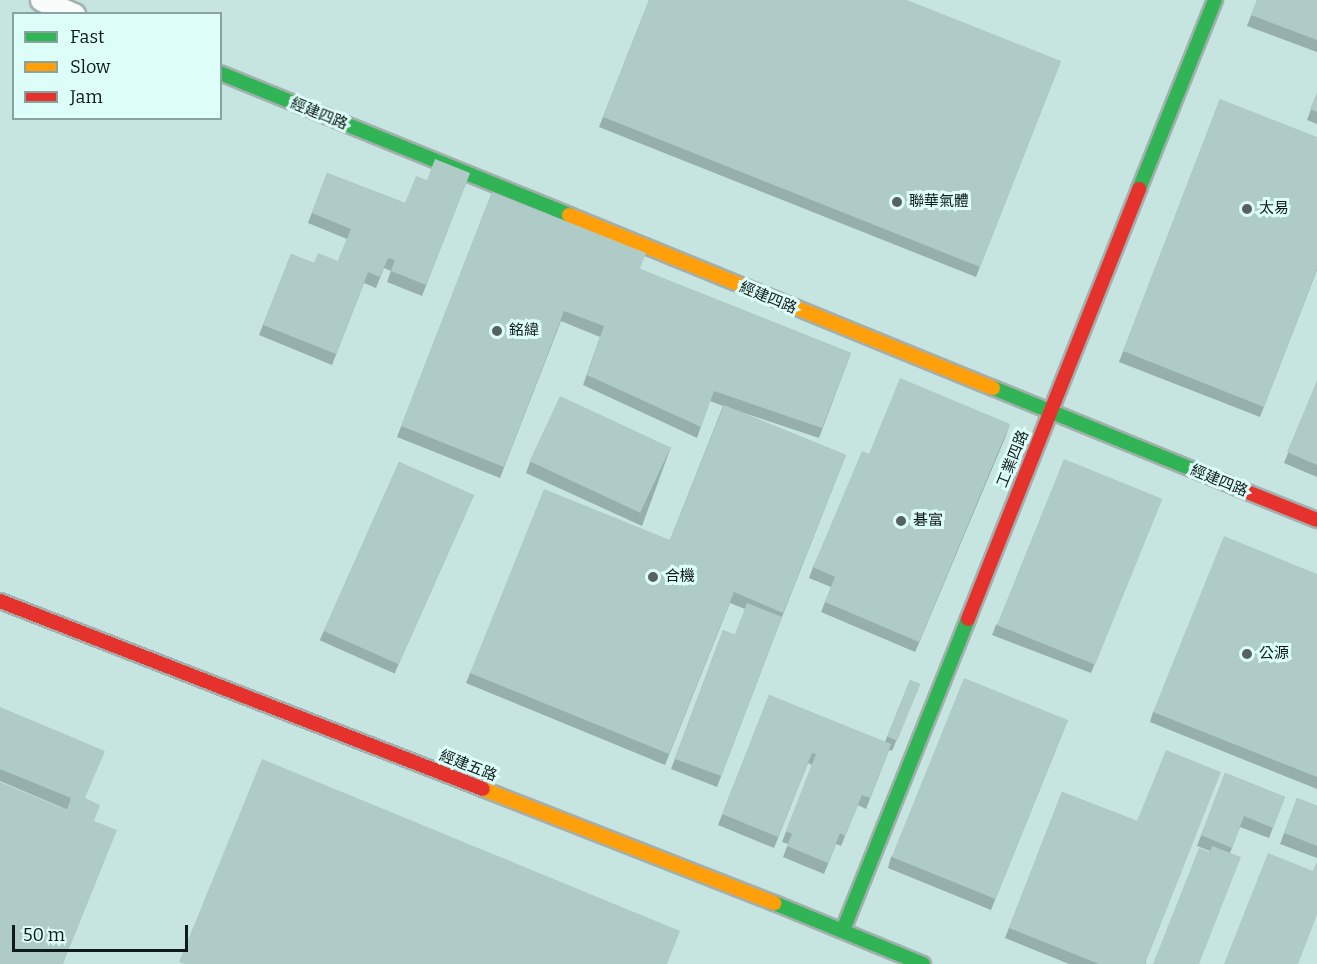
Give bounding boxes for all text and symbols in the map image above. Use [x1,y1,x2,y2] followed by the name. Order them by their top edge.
[12,12,222,120] legend
[70,26,105,48] text: Fast
[70,56,110,78] text: Slow
[70,86,103,108] text: Jam
[288,94,350,134] street label: 經建四路
[909,193,969,211] place label: 聯華氣體
[890,195,904,209] marker: 聯華氣體
[1259,200,1289,218] place label: 太易
[1240,202,1254,216] marker: 太易
[737,278,799,318] street label: 經建四路
[509,322,539,340] place label: 銘緯
[490,324,504,338] marker: 銘緯
[993,428,1033,490] street label: 工業四路
[1188,461,1250,501] street label: 經建四路
[913,512,943,530] place label: 碁富
[894,514,908,528] marker: 碁富
[665,568,695,586] place label: 合機
[646,570,660,584] marker: 合機
[1259,645,1289,663] place label: 公源
[1240,647,1254,661] marker: 公源
[437,747,499,785] street label: 經建五路
[15,913,190,951] scale bar
[23,924,65,946] text: 50 m

